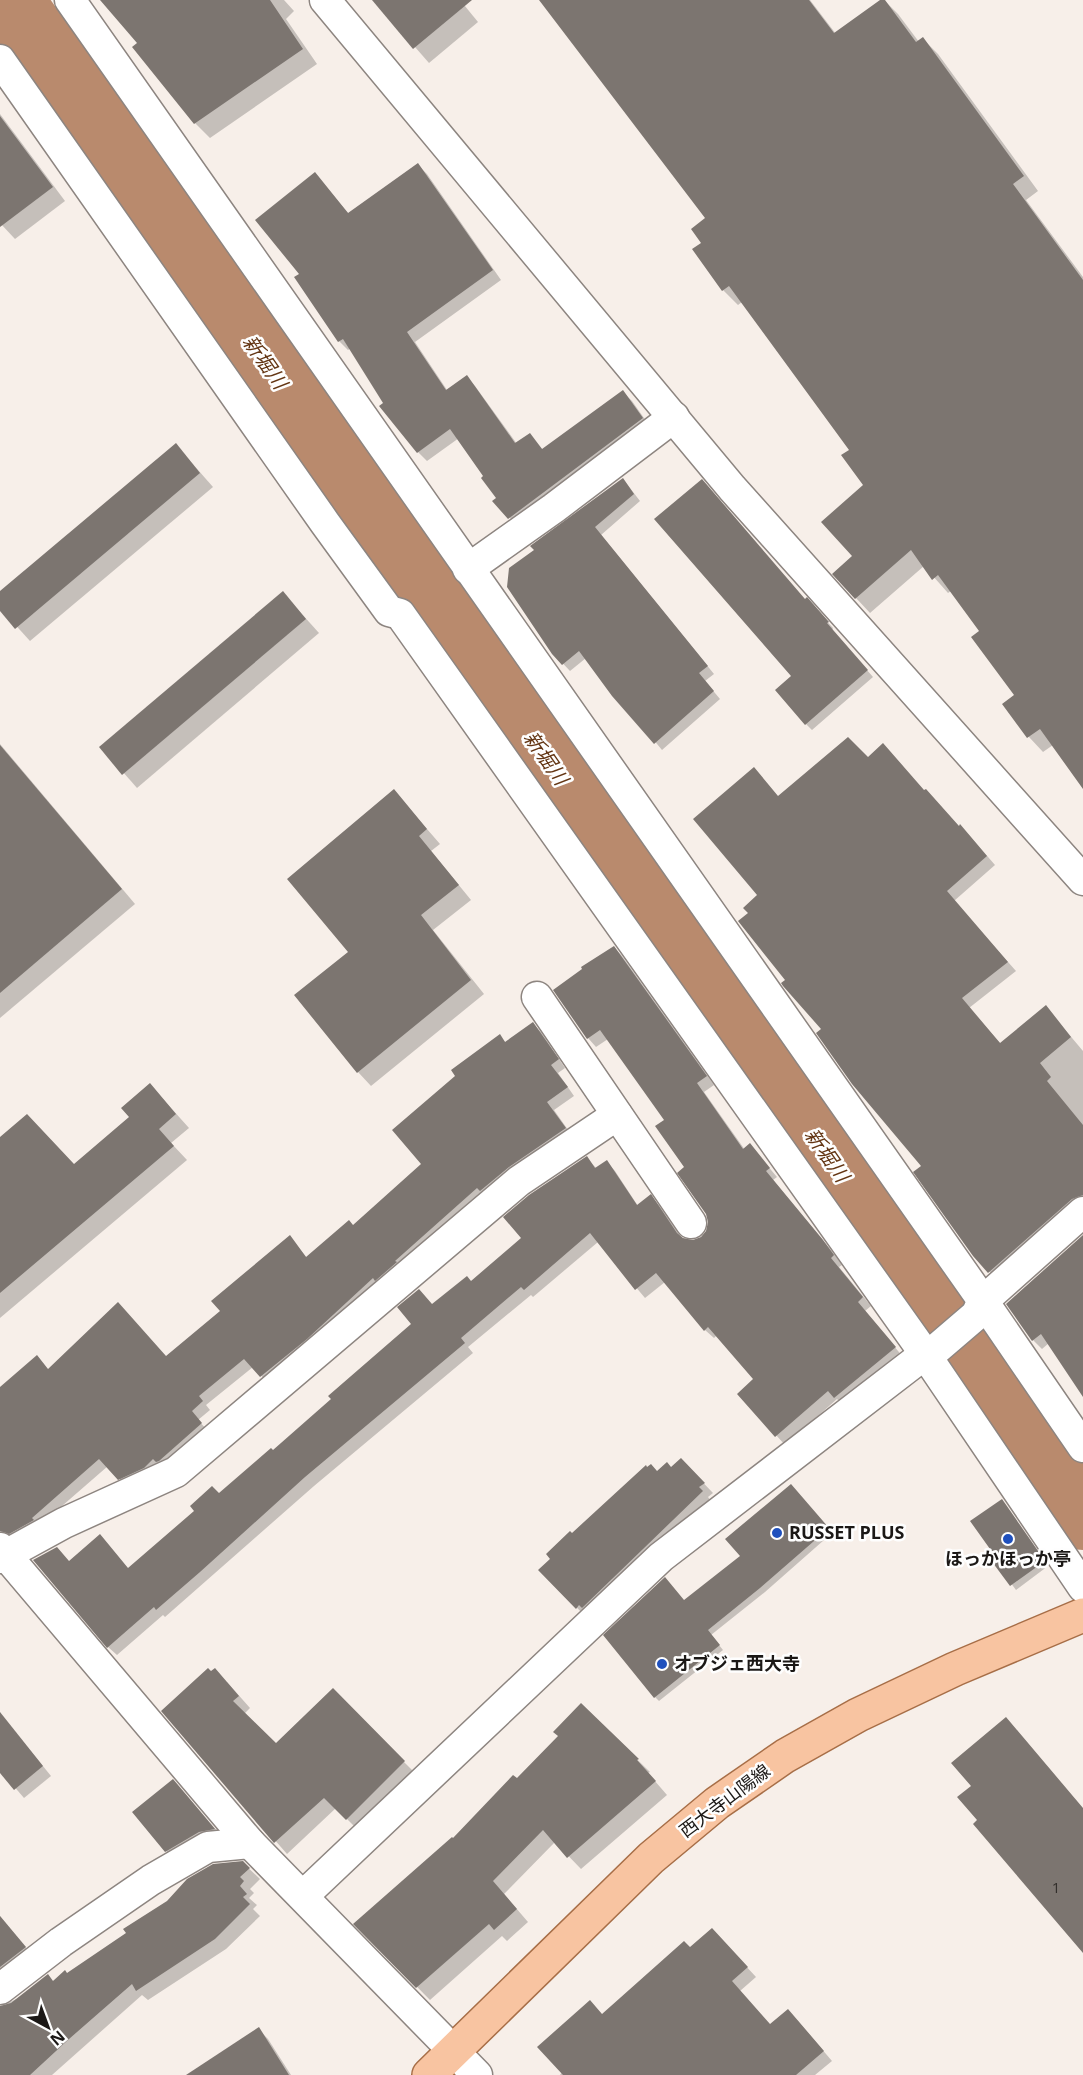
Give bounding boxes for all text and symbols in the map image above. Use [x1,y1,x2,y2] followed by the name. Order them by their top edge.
[237,329,295,396] water label: 新堀川
[518,725,576,792] water label: 新堀川
[799,1122,857,1189] water label: 新堀川
[789,1520,905,1544] place label: RUSSET PLUS
[770,1526,784,1540] marker: RUSSET PLUS
[1001,1532,1015,1546] marker: ほっかほっか亭
[945,1546,1071,1570] place label: ほっかほっか亭
[674,1651,800,1675] place label: オブジェ西大寺
[655,1657,669,1671] marker: オブジェ西大寺
[674,1758,775,1842] street label: 西大寺山陽線
[1052,1877,1060,1897] house number: 1
[18,1997,78,2057] north arrow
[46,2026,70,2051] text: N

